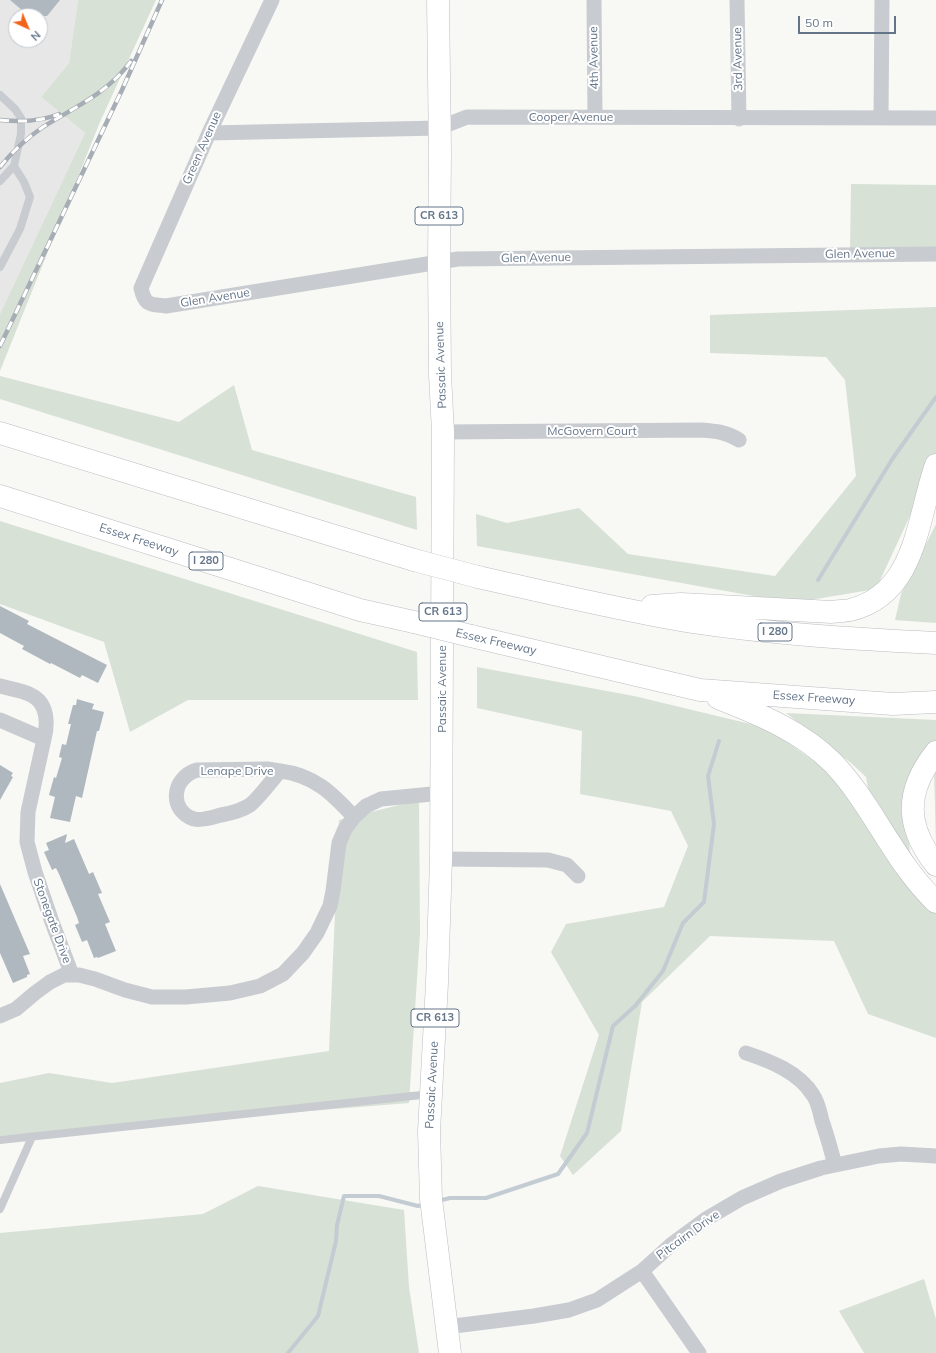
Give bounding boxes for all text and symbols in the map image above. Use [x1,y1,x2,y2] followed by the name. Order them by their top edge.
[8,8,48,48] north arrow
[800,8,898,34] scale bar
[805,15,833,30] text: 50 m
[586,26,602,90] street label: 4th Avenue
[730,27,746,91] street label: 3rd Avenue
[28,28,43,44] text: N
[180,109,224,187] street label: Green Avenue
[529,110,613,124] street label: Cooper Avenue
[415,207,463,225] road number: CR 613
[825,246,895,262] street label: Glen Avenue
[501,250,571,266] street label: Glen Avenue
[179,285,251,311] street label: Glen Avenue
[432,321,450,409] street label: Passaic Avenue
[547,424,637,438] street label: McGovern Court
[97,520,181,560] street label: Essex Freeway
[189,552,223,570] road number: I 280
[419,603,467,621] road number: CR 613
[758,623,792,641] road number: I 280
[454,626,538,658] street label: Essex Freeway
[435,645,449,733] street label: Passaic Avenue
[772,688,856,708] street label: Essex Freeway
[200,764,274,778] street label: Lenape Drive
[30,877,74,965] street label: Stonegate Drive
[411,1009,459,1027] road number: CR 613
[423,1041,441,1129] street label: Passaic Avenue
[654,1207,722,1263] street label: Pitcairn Drive

